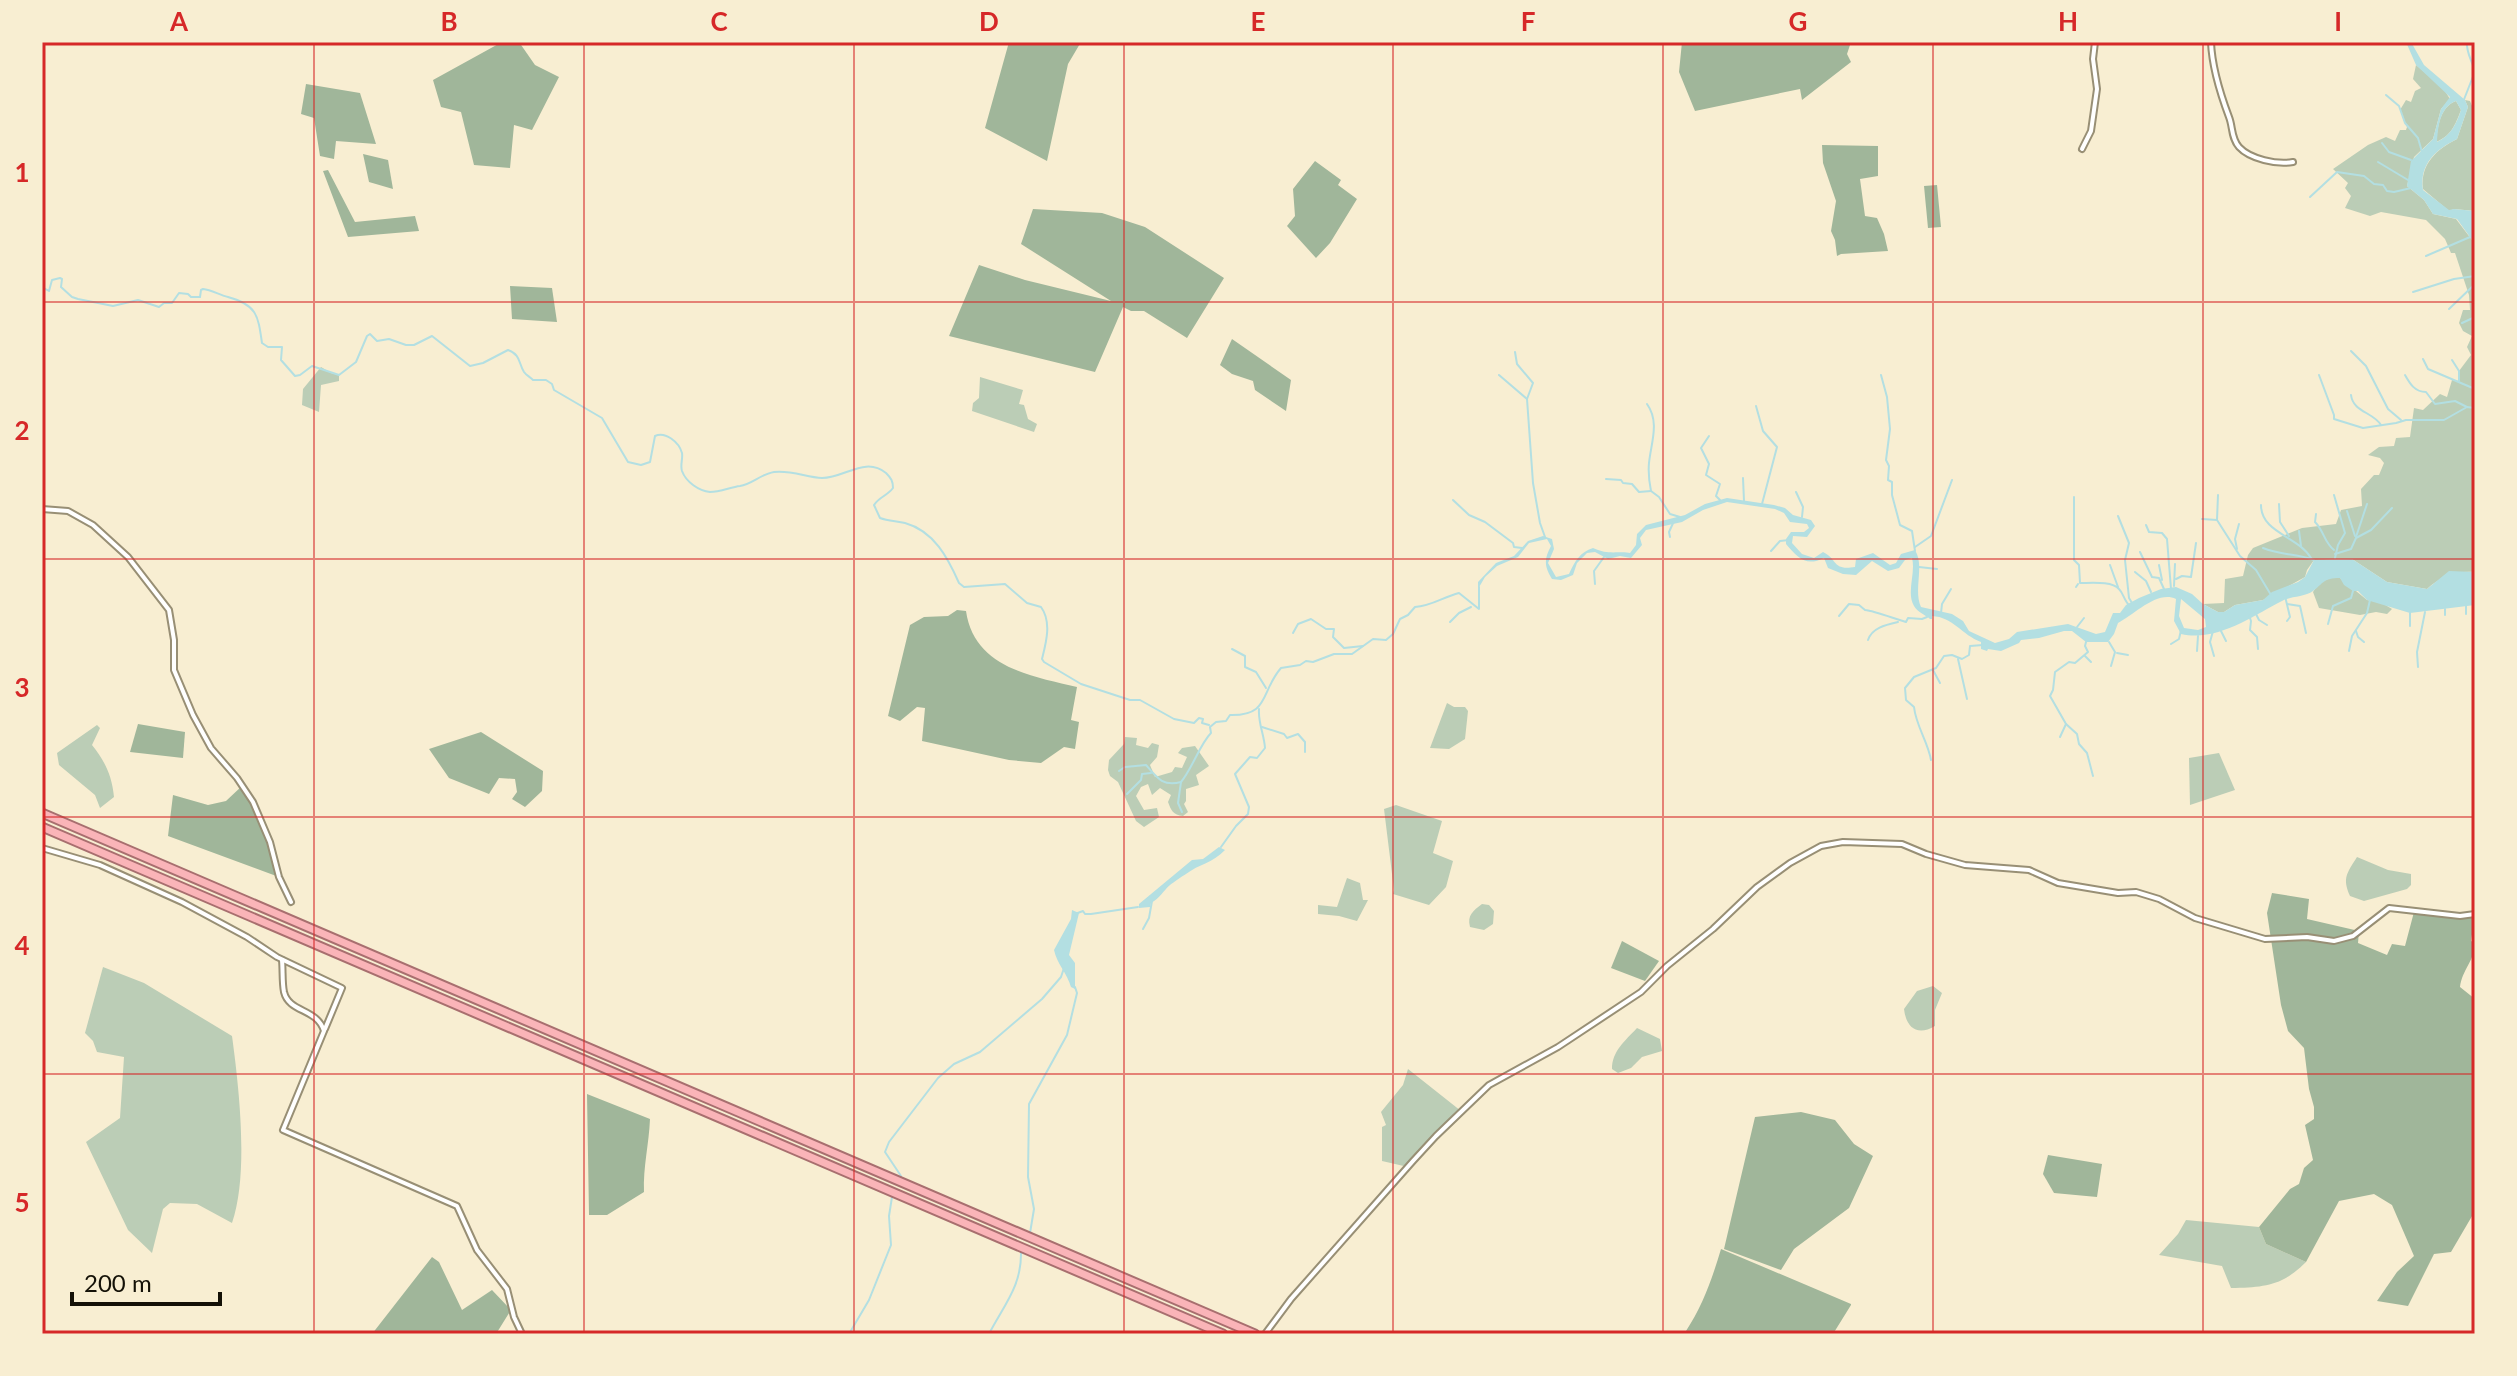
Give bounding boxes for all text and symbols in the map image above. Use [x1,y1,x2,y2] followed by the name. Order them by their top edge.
[169,5,189,37] text: A
[440,5,458,37] text: B
[710,5,728,37] text: C
[979,5,999,37] text: D
[1251,5,1265,37] text: E
[1521,5,1535,37] text: F
[1789,5,1807,37] text: G
[2058,5,2078,37] text: H
[2334,5,2342,37] text: I
[14,156,30,188] text: 1
[14,414,30,446] text: 2
[14,671,30,703] text: 3
[14,929,30,961] text: 4
[14,1186,30,1218] text: 5
[72,1256,220,1306] scale bar
[84,1268,152,1297] text: 200 m

